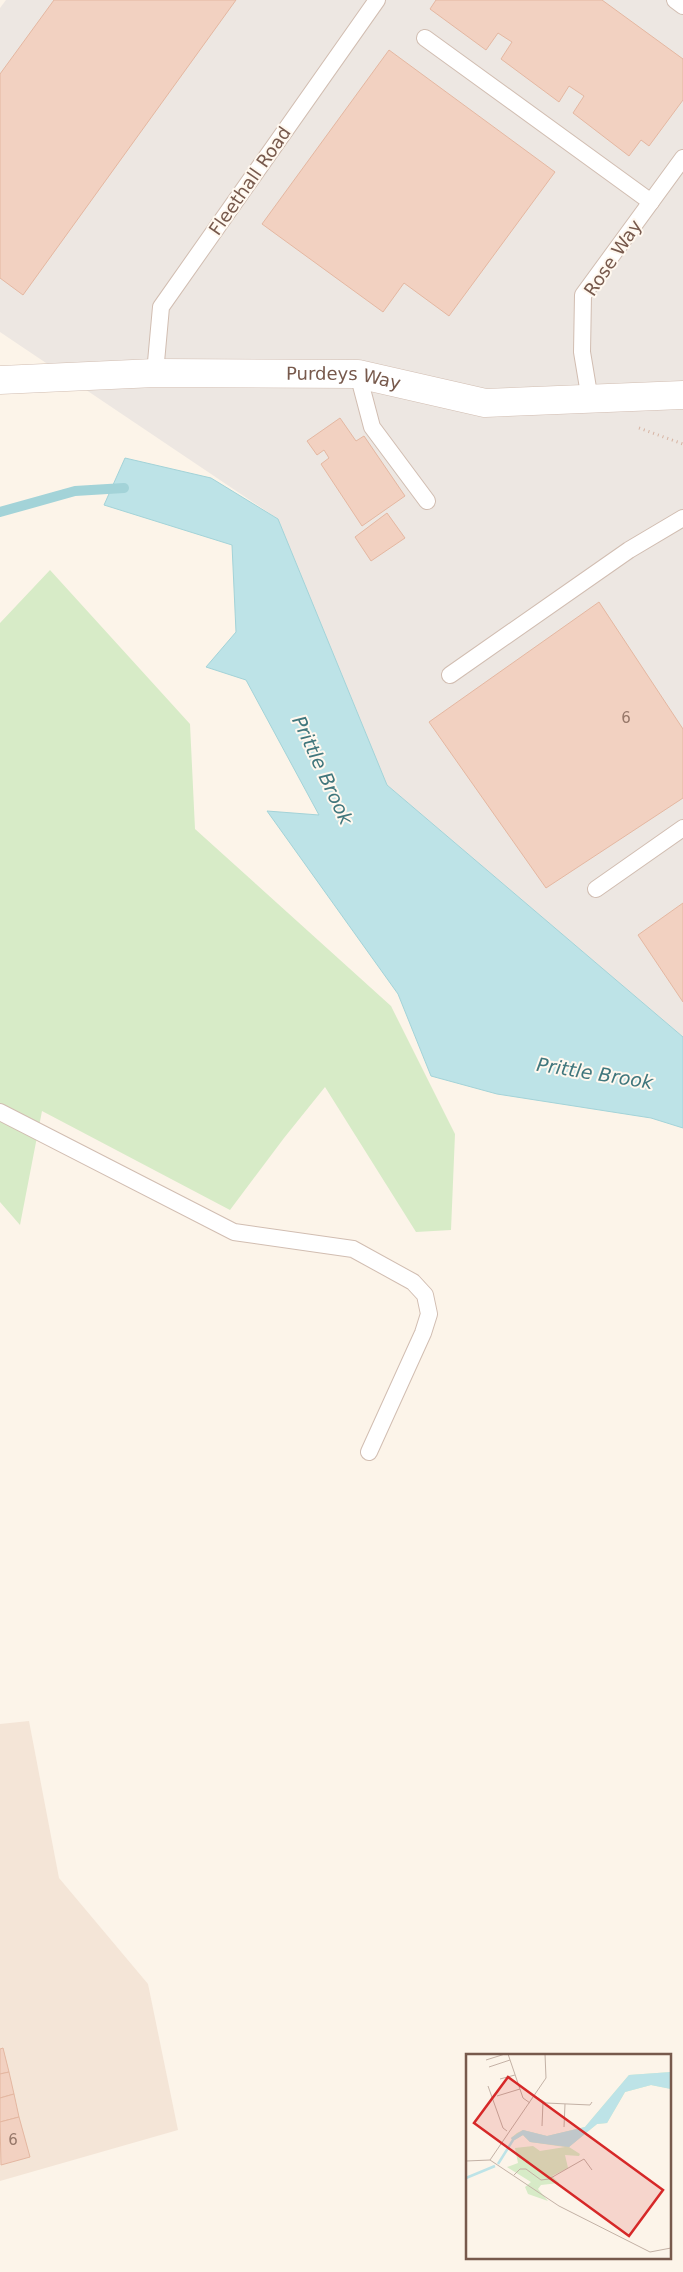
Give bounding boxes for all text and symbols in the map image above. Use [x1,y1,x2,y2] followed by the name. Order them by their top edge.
[204,122,295,239] street label: Fleethall Road
[579,215,646,300] street label: Rose Way
[286,363,403,394] street label: Purdeys Way
[621,709,631,727] house number: 6
[288,712,358,829] water label: Prittle Brook
[535,1053,656,1093] water label: Prittle Brook
[466,2054,670,2260] inset map
[8,2131,18,2149] house number: 6

